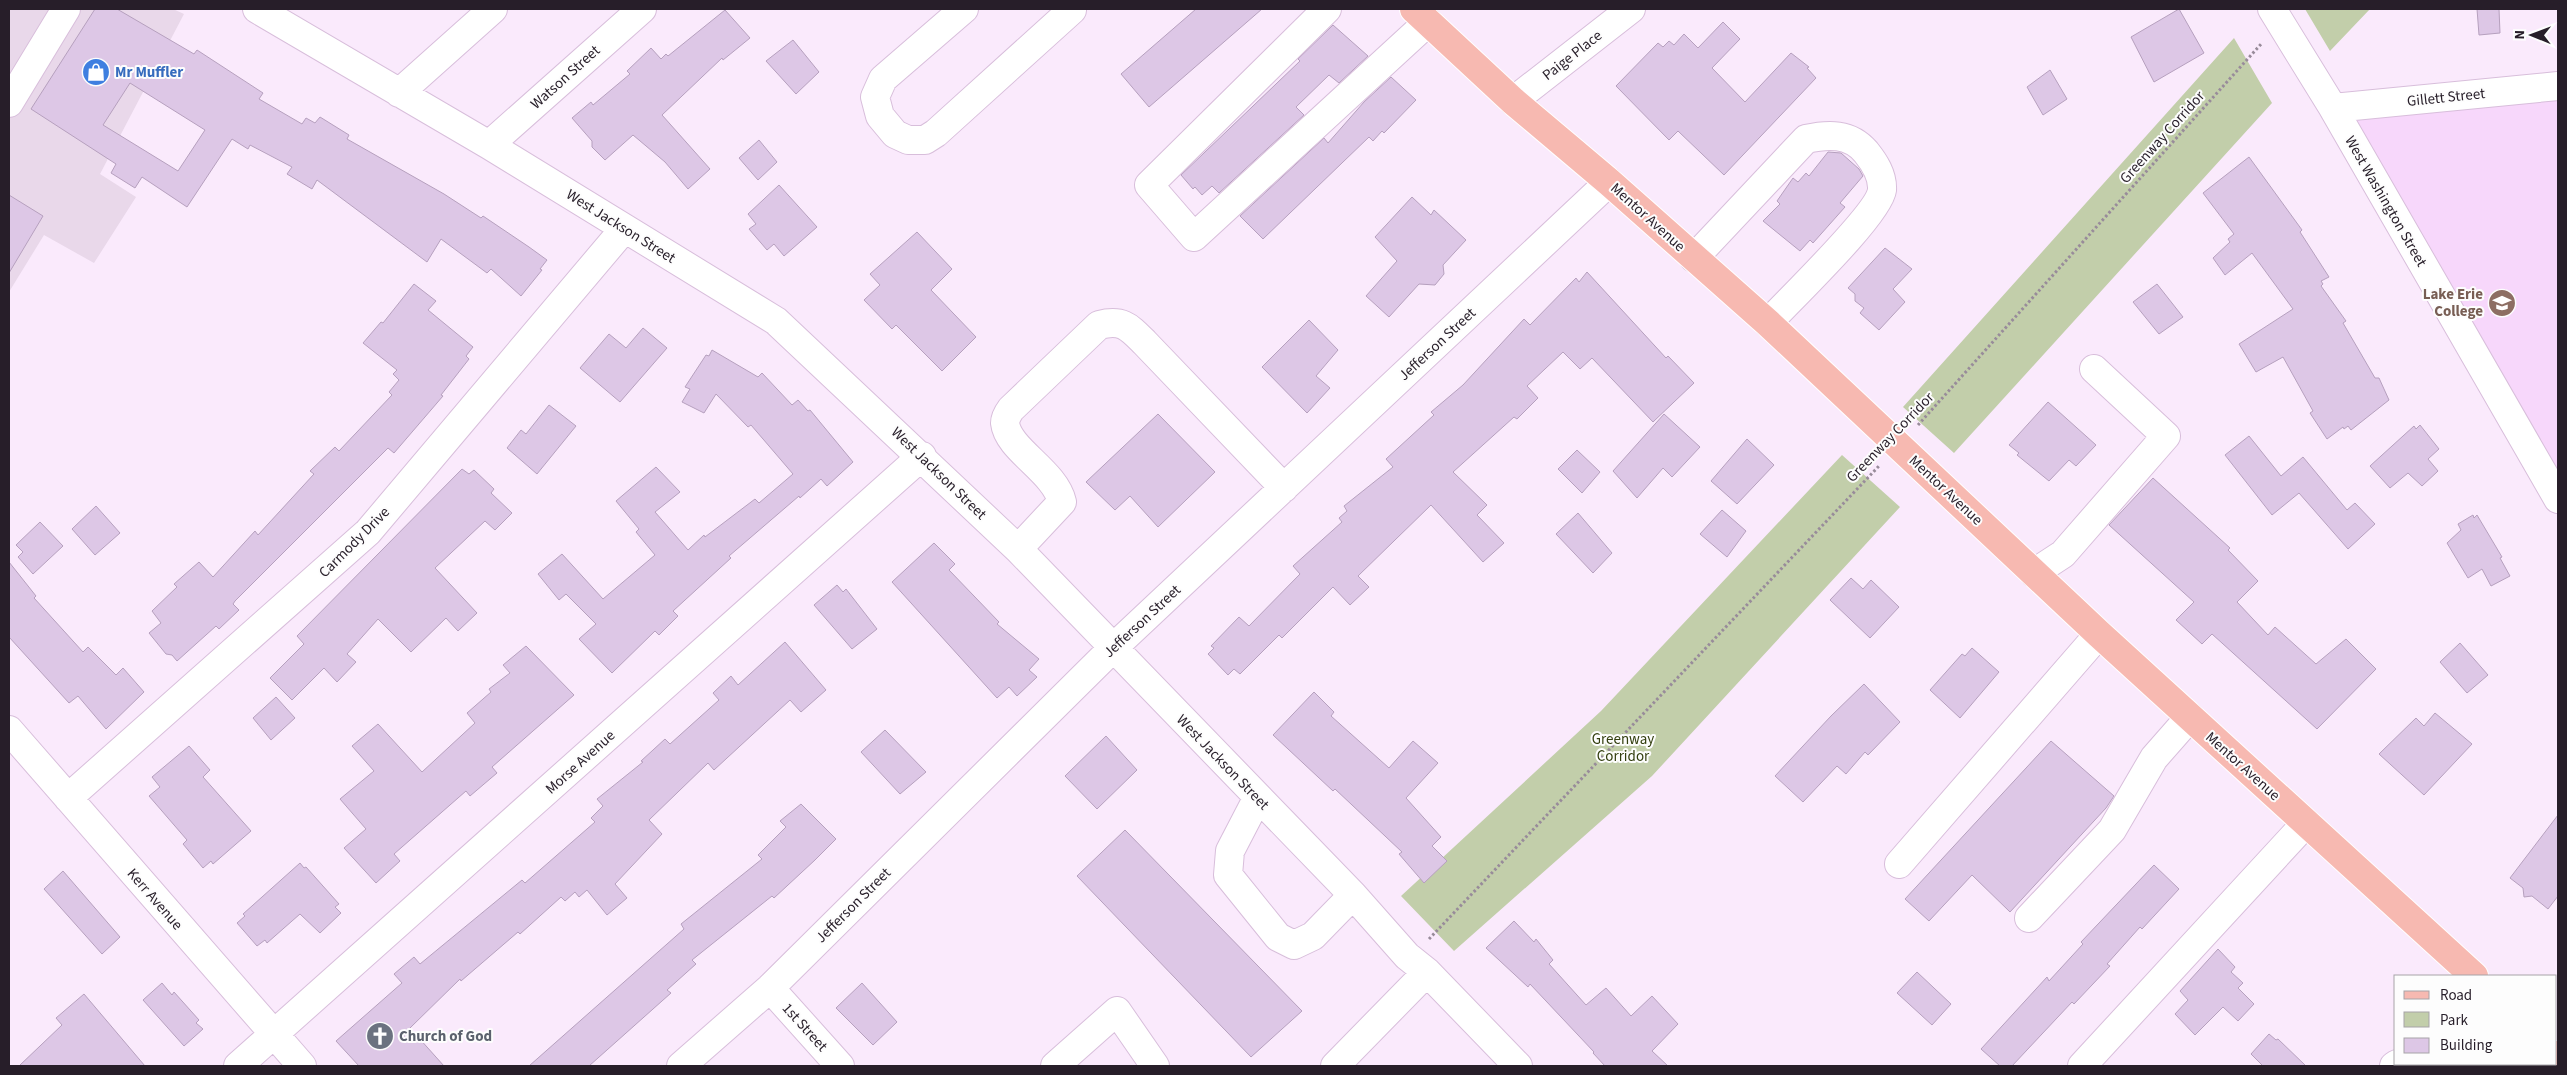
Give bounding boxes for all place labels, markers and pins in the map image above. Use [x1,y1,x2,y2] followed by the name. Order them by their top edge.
[81,57,111,87] shop icon: Mr Muffler
[115,62,183,83] place label: Mr Muffler
[2423,284,2483,322] place label: Lake Erie College
[2487,288,2517,318] school or university icon: Lake Erie College
[365,1021,395,1051] church icon: Church of God
[399,1026,492,1047] place label: Church of God

